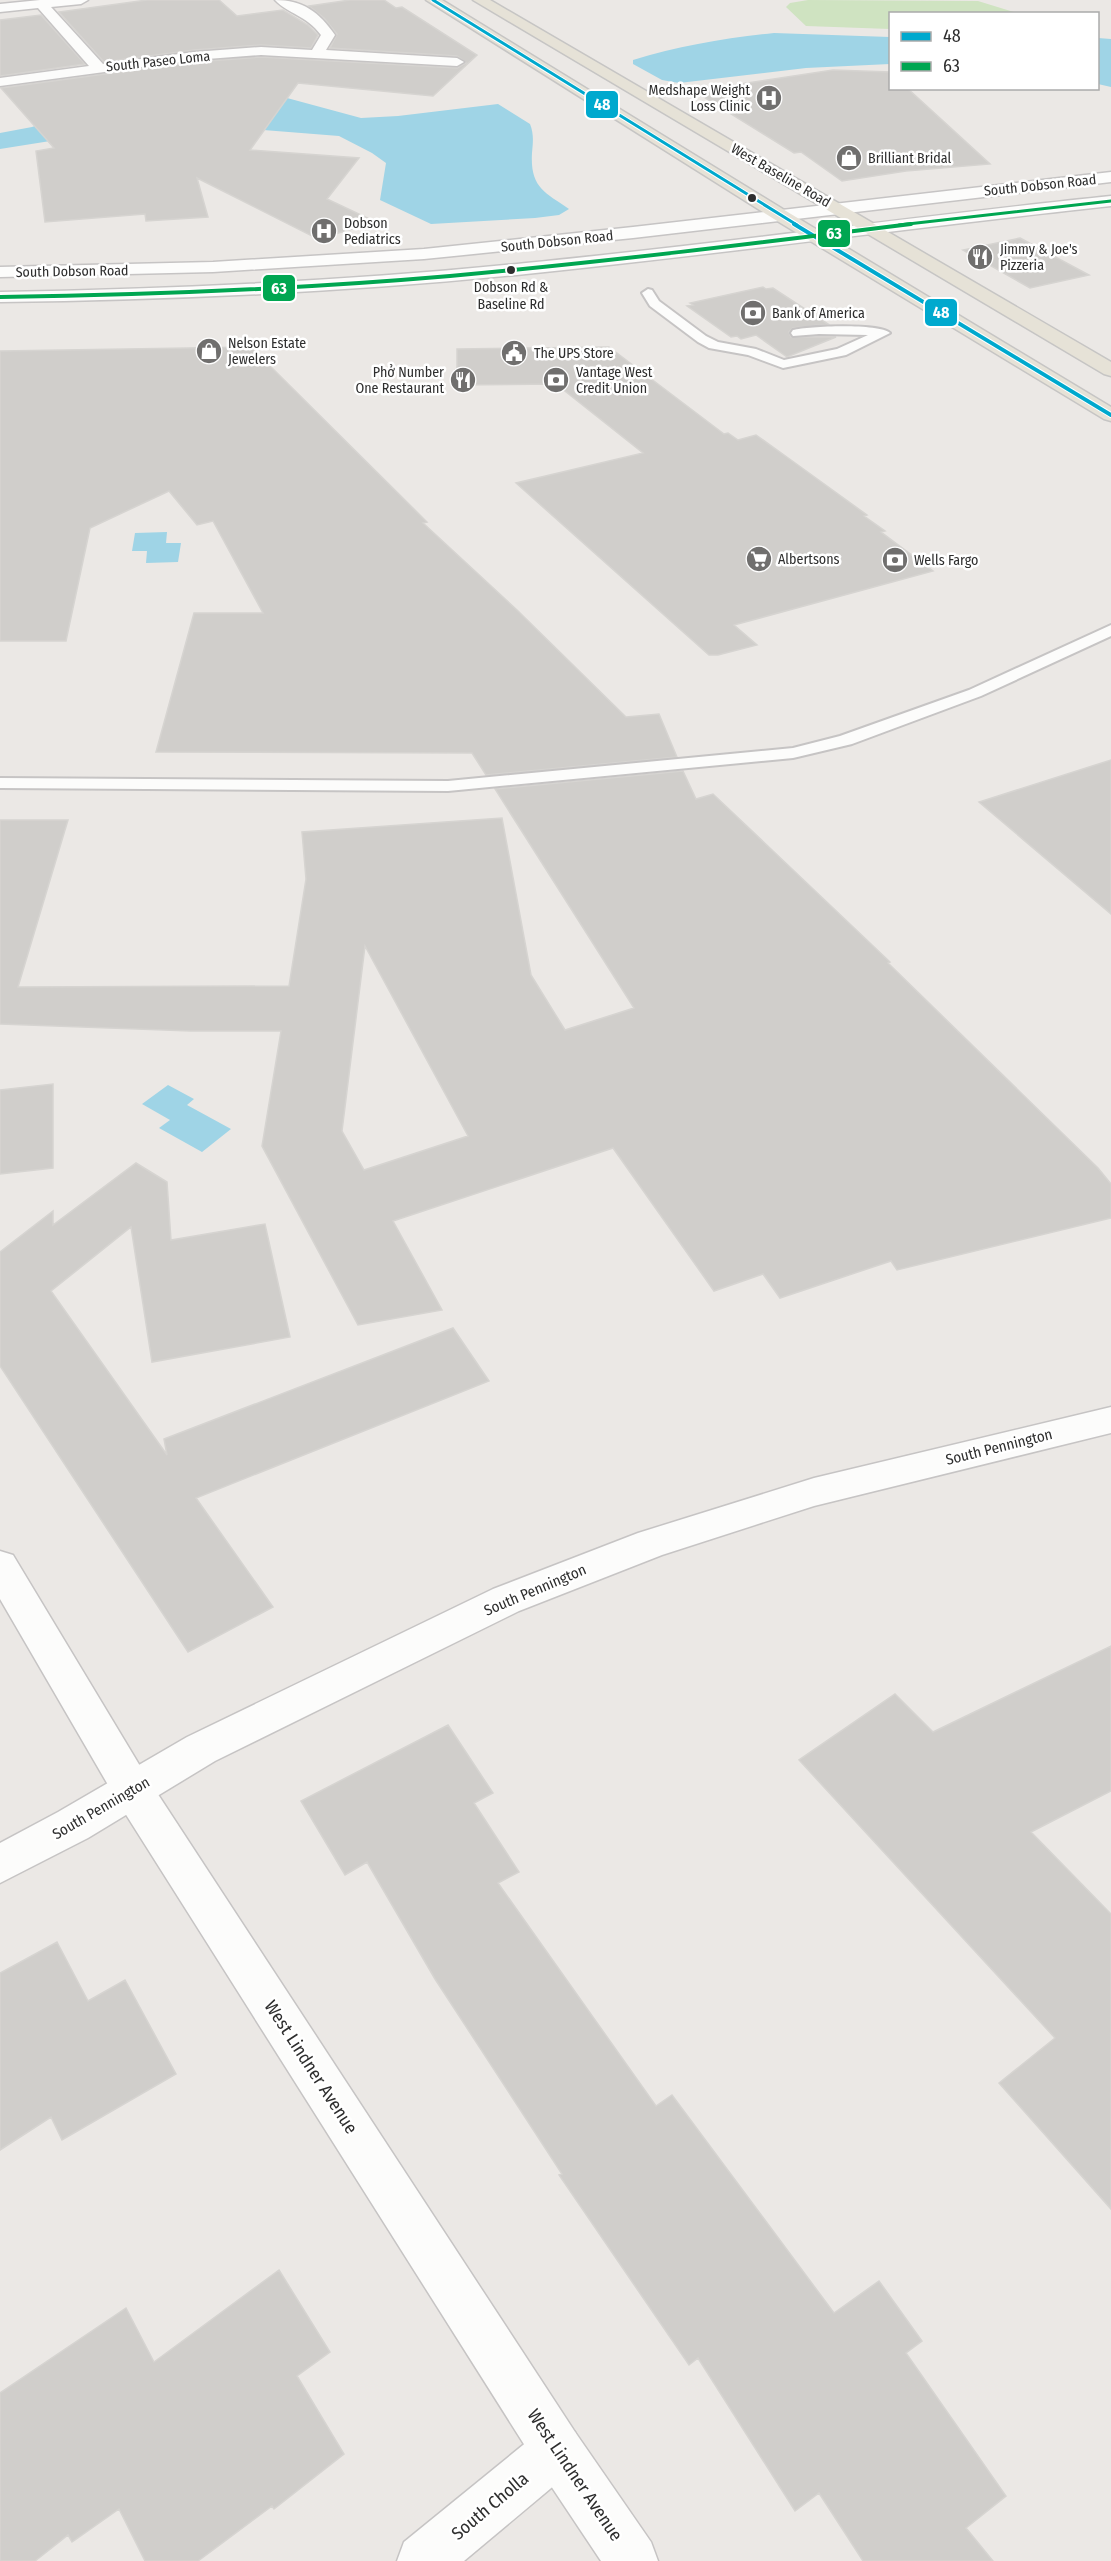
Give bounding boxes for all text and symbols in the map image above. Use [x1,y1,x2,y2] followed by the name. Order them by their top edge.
[889,12,1099,90] legend
[943,25,961,47] text: 48
[105,48,211,75] street label: South Paseo Loma
[943,55,960,77] text: 63
[648,82,750,115] place label: Medshape Weight Loss Clinic
[754,83,784,113] hospital icon: Medshape Weight Loss Clinic
[585,90,619,119] line badge: 48
[594,95,611,114] text: 48
[728,140,834,211] street label: West Baseline Road
[834,143,864,173] shop icon: Brilliant Bridal
[868,150,951,167] place label: Brilliant Bridal
[983,171,1097,200] street label: South Dobson Road
[746,192,758,204] unlabelled marker
[344,215,401,248] place label: Dobson Pediatrics
[309,216,339,246] hospital icon: Dobson Pediatrics
[817,219,851,248] line badge: 63
[826,224,842,243] text: 63
[500,227,614,256] street label: South Dobson Road
[1000,241,1078,274] place label: Jimmy & Joe's Pizzeria
[965,242,995,272] restaurant icon: Jimmy & Joe's Pizzeria
[15,262,129,281] street label: South Dobson Road
[505,264,517,276] marker: Dobson Rd & Baseline Rd
[262,274,296,302] line badge: 63
[271,279,287,298] text: 63
[474,279,548,313] place label: Dobson Rd & Baseline Rd
[738,298,768,328] bank icon: Bank of America
[924,298,958,327] line badge: 48
[933,303,950,322] text: 48
[772,305,865,322] place label: Bank of America
[228,335,306,368] place label: Nelson Estate Jewelers
[194,336,224,366] shop icon: Nelson Estate Jewelers
[499,338,529,368] public building icon: The UPS Store
[534,345,614,362] place label: The UPS Store
[355,364,444,397] place label: Phở Number One Restaurant
[576,364,653,397] place label: Vantage West Credit Union
[448,365,478,395] restaurant icon: Phở Number One Restaurant
[541,365,571,395] bank icon: Vantage West Credit Union
[744,544,774,574] supermarket icon: Albertsons
[880,545,910,575] bank icon: Wells Fargo
[778,551,840,568] place label: Albertsons
[914,552,978,569] place label: Wells Fargo
[944,1425,1054,1469] street label: South Pennington
[481,1560,589,1620] street label: South Pennington
[49,1773,153,1843] street label: South Pennington
[260,1996,362,2138] street label: West Lindner Avenue
[523,2405,627,2545] street label: West Lindner Avenue
[447,2467,533,2545] street label: South Cholla

